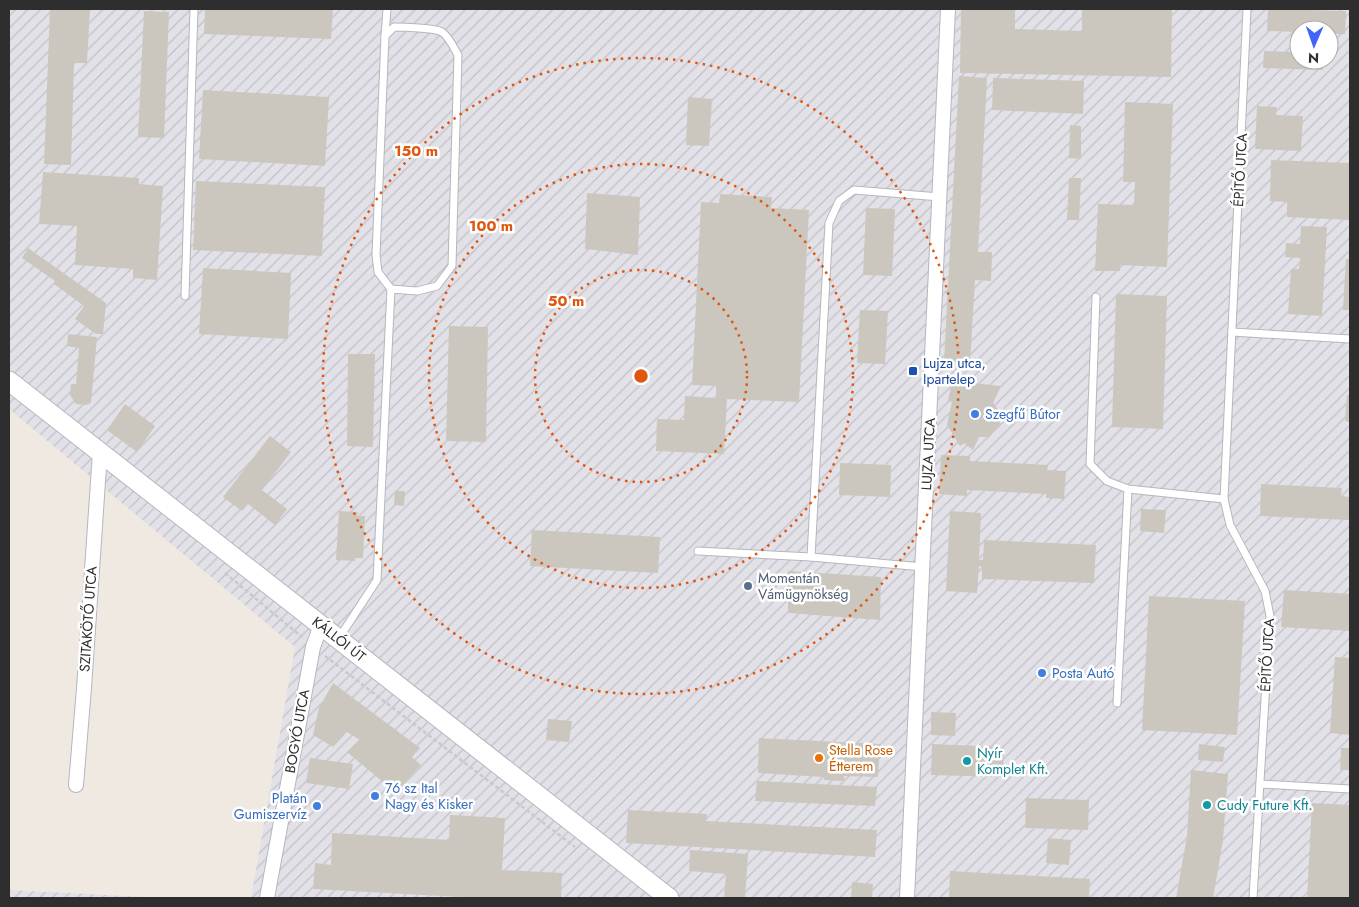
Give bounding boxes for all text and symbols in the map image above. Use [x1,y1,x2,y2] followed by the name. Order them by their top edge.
[1289,20,1339,70] north arrow
[1308,48,1319,68] text: N
[1228,132,1252,207] street label: ÉPÍTŐ UTCA
[394,140,438,162] text: 150 m
[469,215,513,237] text: 100 m
[548,290,584,312] text: 50 m
[923,353,986,389] place label: Lujza utca, Ipartelep
[907,365,919,377] marker: Lujza utca, Ipartelep
[632,367,650,385] centre of rings
[985,404,1061,424] place label: Szegfű Bútor
[969,408,981,420] marker: Szegfű Bútor
[916,416,940,491] street label: LUJZA UTCA
[74,565,102,673] street label: SZITAKÖTŐ UTCA
[758,568,848,604] place label: Momentán Vámügynökség
[742,580,754,592] marker: Momentán Vámügynökség
[308,612,370,667] street label: KÁLLÓI ÚT
[1255,617,1279,692] street label: ÉPÍTŐ UTCA
[1052,663,1115,683] place label: Posta Autó
[1036,667,1048,679] marker: Posta Autó
[280,687,314,775] street label: BOGYÓ UTCA
[829,740,893,776] place label: Stella Rose Étterem
[977,743,1049,779] place label: Nyír Komplet Kft.
[813,752,825,764] marker: Stella Rose Étterem
[961,755,973,767] marker: Nyír Komplet Kft.
[385,778,473,814] place label: 76 sz Ital Nagy és Kisker
[234,788,308,824] place label: Platán Gumiszervíz
[369,790,381,802] marker: 76 sz Ital Nagy és Kisker
[1217,795,1313,815] place label: Cudy Future Kft.
[1201,799,1213,811] marker: Cudy Future Kft.
[311,800,323,812] marker: Platán Gumiszervíz

